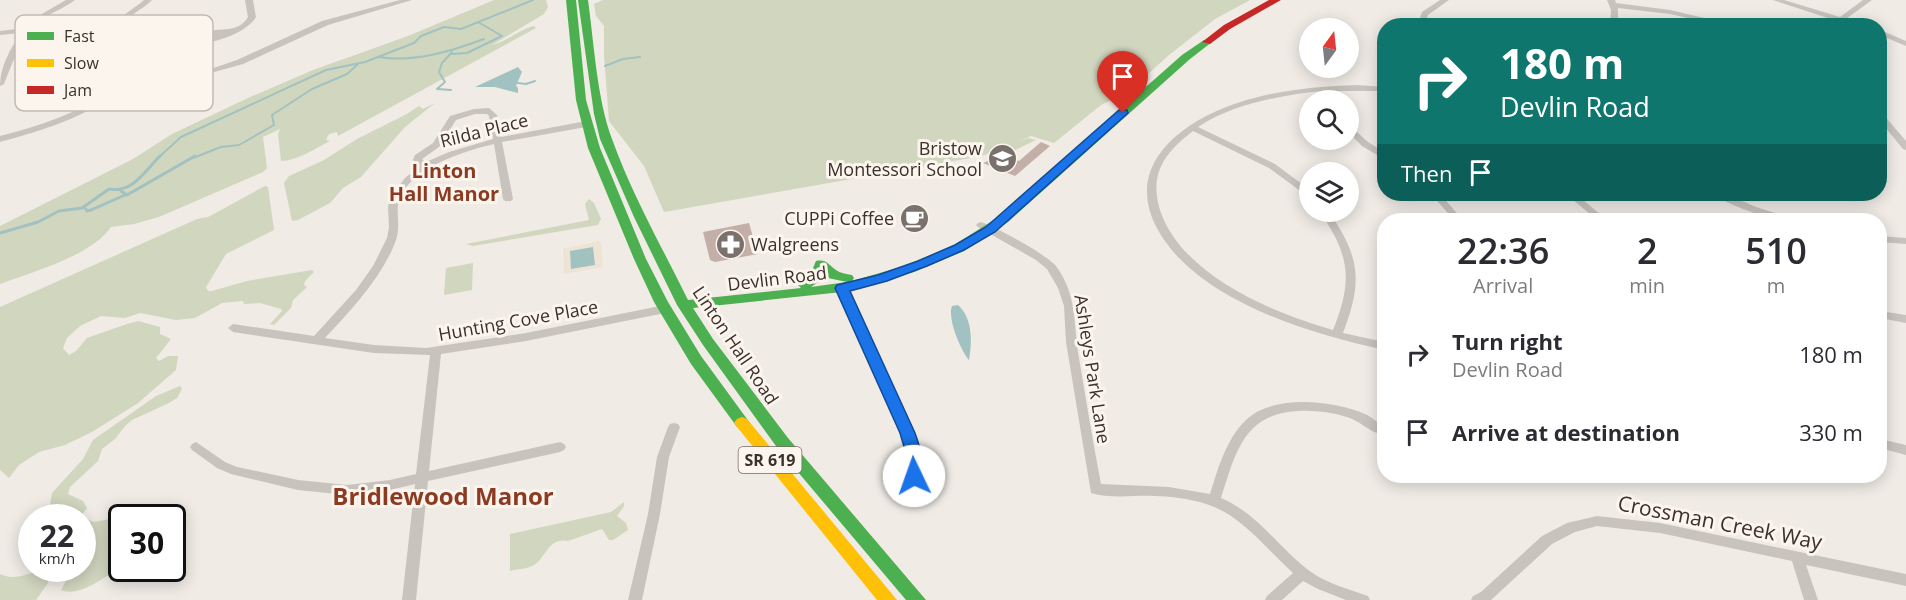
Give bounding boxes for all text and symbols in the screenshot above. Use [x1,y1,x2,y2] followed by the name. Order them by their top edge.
[15,15,213,111] legend
[1299,18,1359,78] north arrow
[1299,18,1359,222] map controls
[64,25,95,47] text: Fast
[1500,34,1624,91] text: 180 m
[1401,42,1479,120] icon: right
[1097,51,1148,113] pin
[64,52,99,74] text: Slow
[1106,60,1139,93] icon: arrive
[62,79,92,101] text: Jam
[1500,88,1650,125] text: Devlin Road
[1299,90,1359,150] button: search
[437,107,531,153] street label: Rilda Place
[827,136,982,181] place label: Bristow Montessori School
[987,142,1019,174] school or university icon: Bristow Montessori School
[1464,156,1497,189] icon: arrive
[389,157,499,207] district label: Linton Hall Manor
[1401,158,1452,188] text: Then
[1299,162,1359,222] button: layers
[899,202,931,234] cafe icon: CUPPi Coffee
[784,206,894,230] place label: CUPPi Coffee
[1457,226,1549,275] text: 22:36
[1637,226,1658,275] text: 2
[1745,226,1807,275] text: 510
[714,228,746,260] pharmacy icon: Walgreens
[751,232,839,256] place label: Walgreens
[726,260,828,296] street label: Devlin Road
[1473,272,1533,299] text: Arrival
[1629,272,1665,299] text: min
[1767,272,1785,299] text: m
[687,281,785,409] street label: Linton Hall Road
[1069,293,1117,445] street label: Ashleys Park Lane
[436,294,600,346] street label: Hunting Cove Place
[1452,326,1563,356] text: Turn right
[1401,338,1434,371] icon: right
[1799,339,1863,369] text: 180 m
[1452,356,1563,383] text: Devlin Road
[1401,416,1434,449] icon: arrive
[1452,417,1680,447] text: Arrive at destination
[1799,417,1863,447] text: 330 m
[882,444,946,508] position arrow
[738,447,802,473] road number: SR 619
[332,479,554,512] district label: Bridlewood Manor
[1616,488,1825,556] street label: Crossman Creek Way
[108,504,186,582] speed limit sign: 30
[40,515,74,556] text: 22
[39,548,75,568] text: km/h

